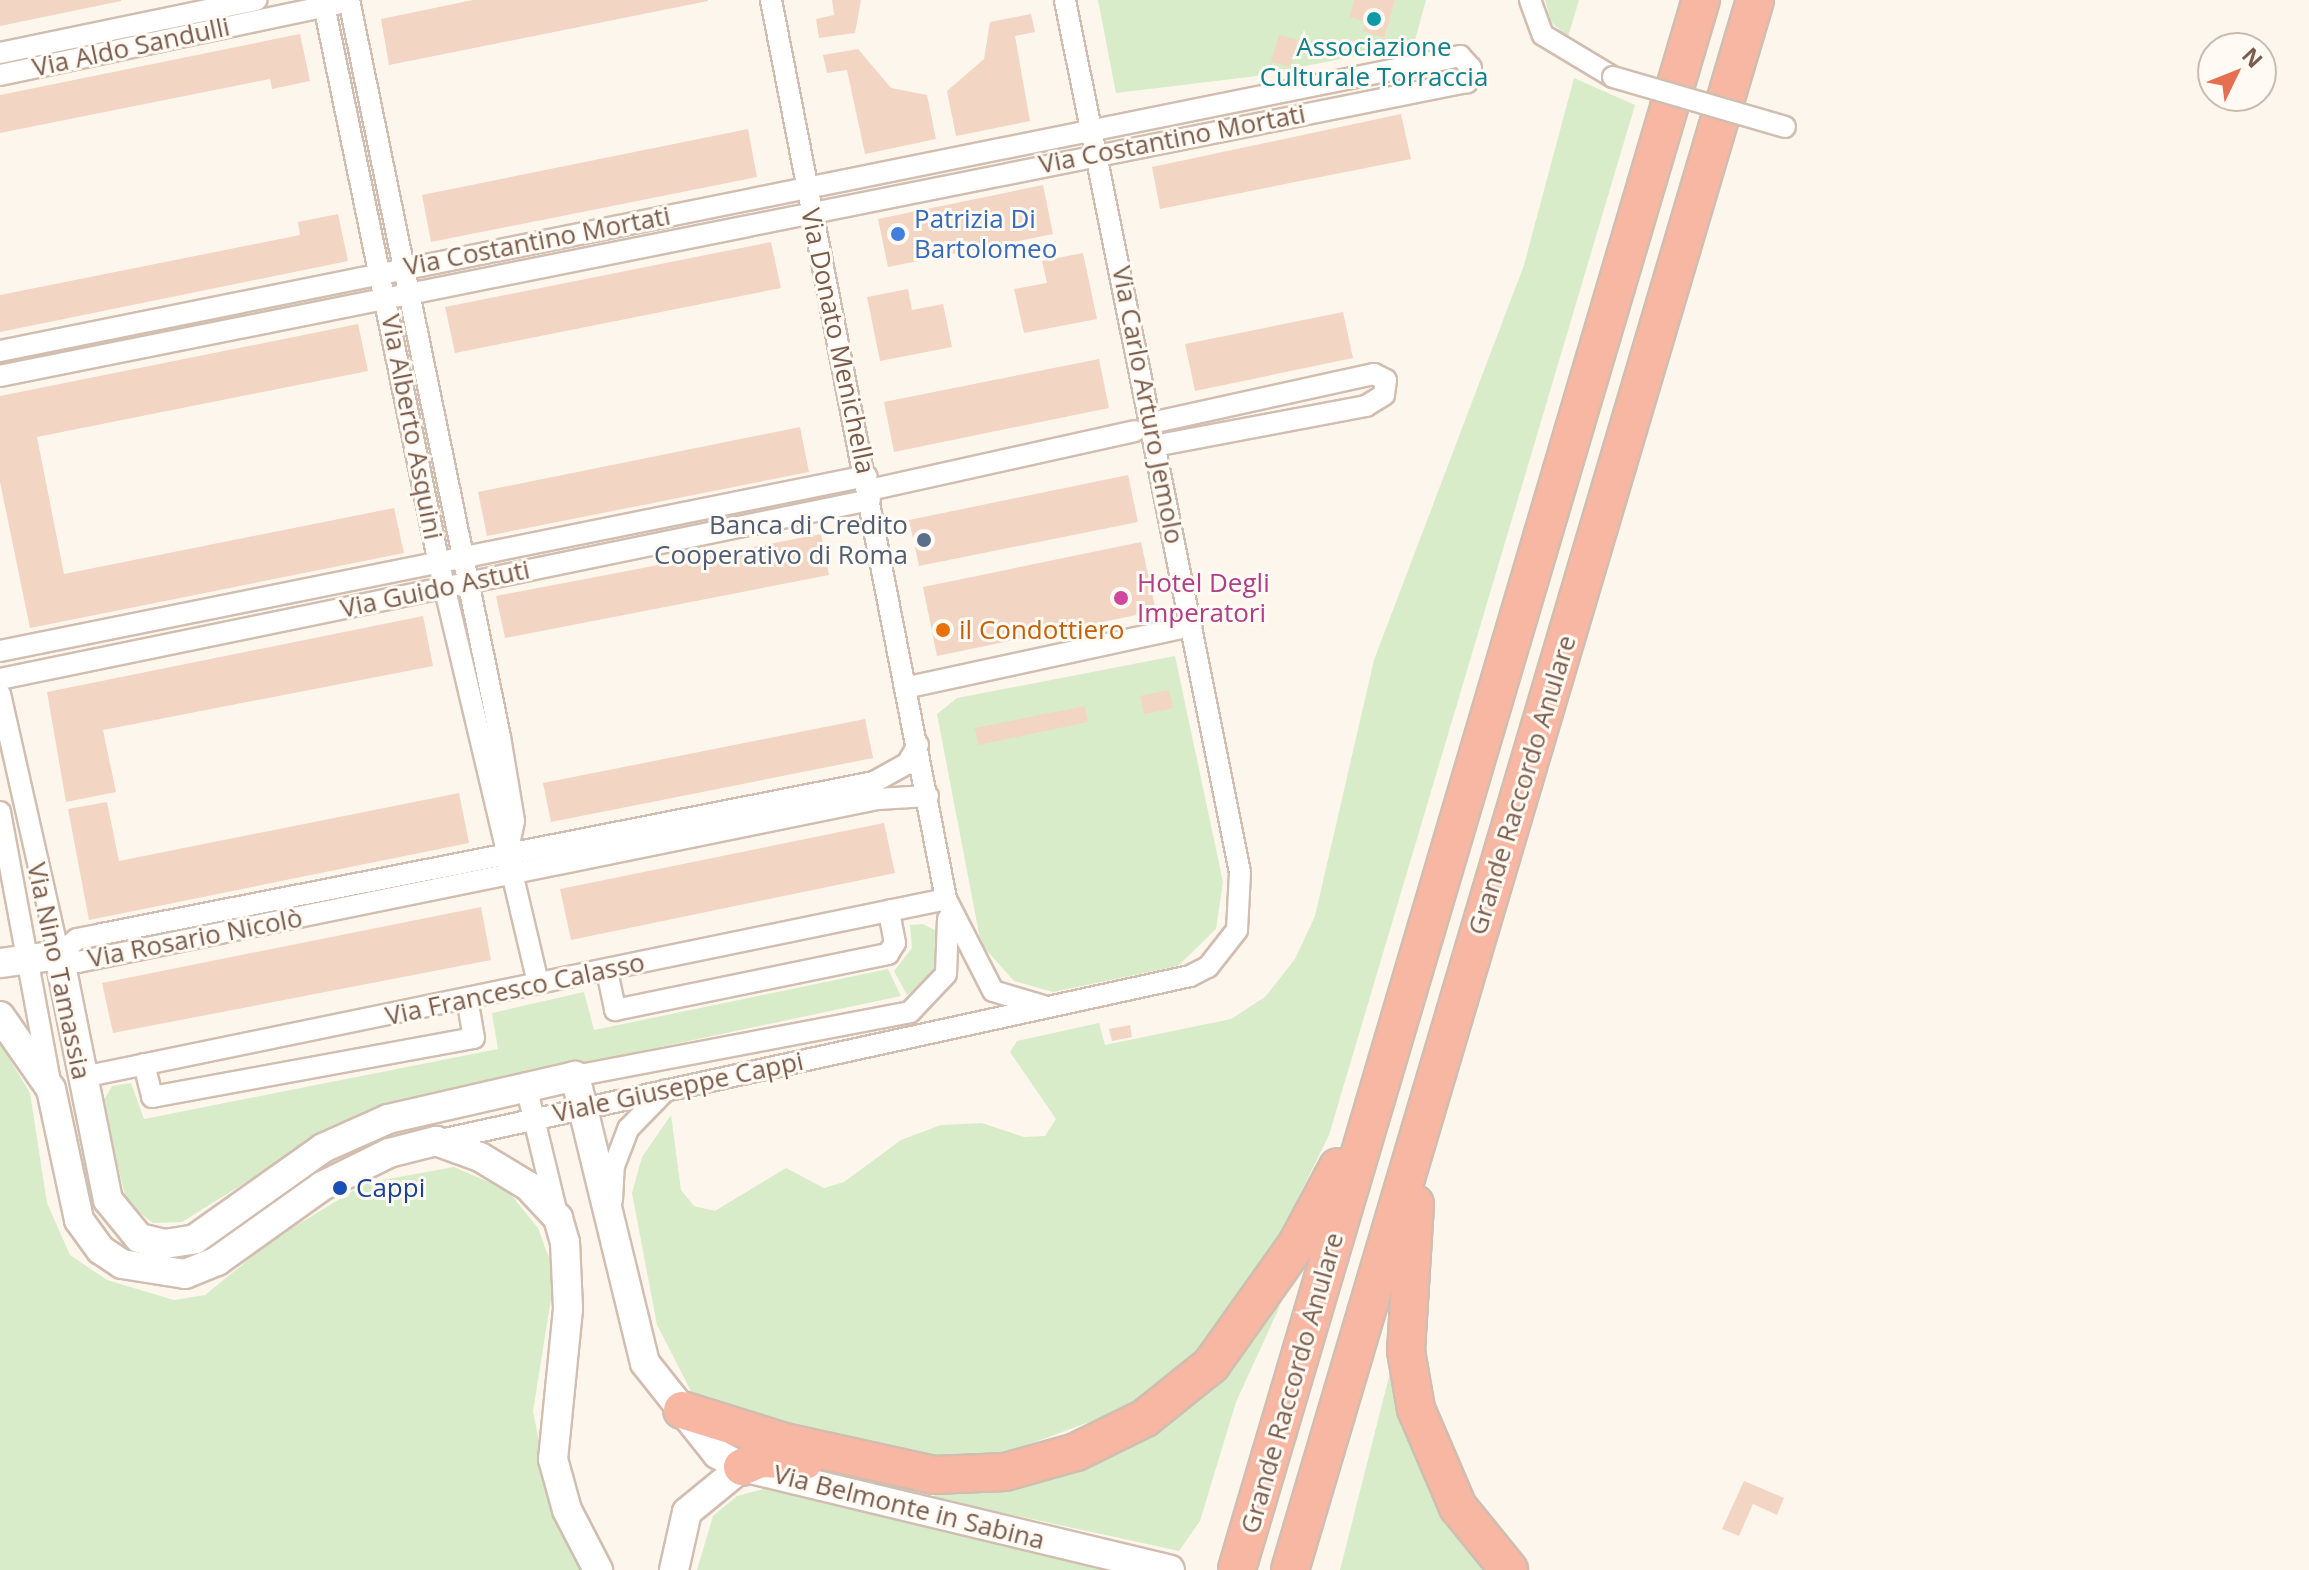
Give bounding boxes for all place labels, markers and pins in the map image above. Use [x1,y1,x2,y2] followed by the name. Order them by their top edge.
[1365,10,1383,28] marker: Associazione Culturale Torraccia
[1260,31,1488,92] place label: Associazione Culturale Torraccia
[914,203,1057,264] place label: Patrizia Di Bartolomeo
[889,225,907,243] marker: Patrizia Di Bartolomeo
[654,509,908,570] place label: Banca di Credito Cooperativo di Roma
[915,531,933,549] marker: Banca di Credito Cooperativo di Roma
[1137,567,1270,628] place label: Hotel Degli Imperatori
[1112,589,1130,607] marker: Hotel Degli Imperatori
[959,614,1124,646] place label: il Condottiero
[934,621,952,639] marker: il Condottiero
[356,1172,425,1204] place label: Cappi
[331,1179,349,1197] marker: Cappi

